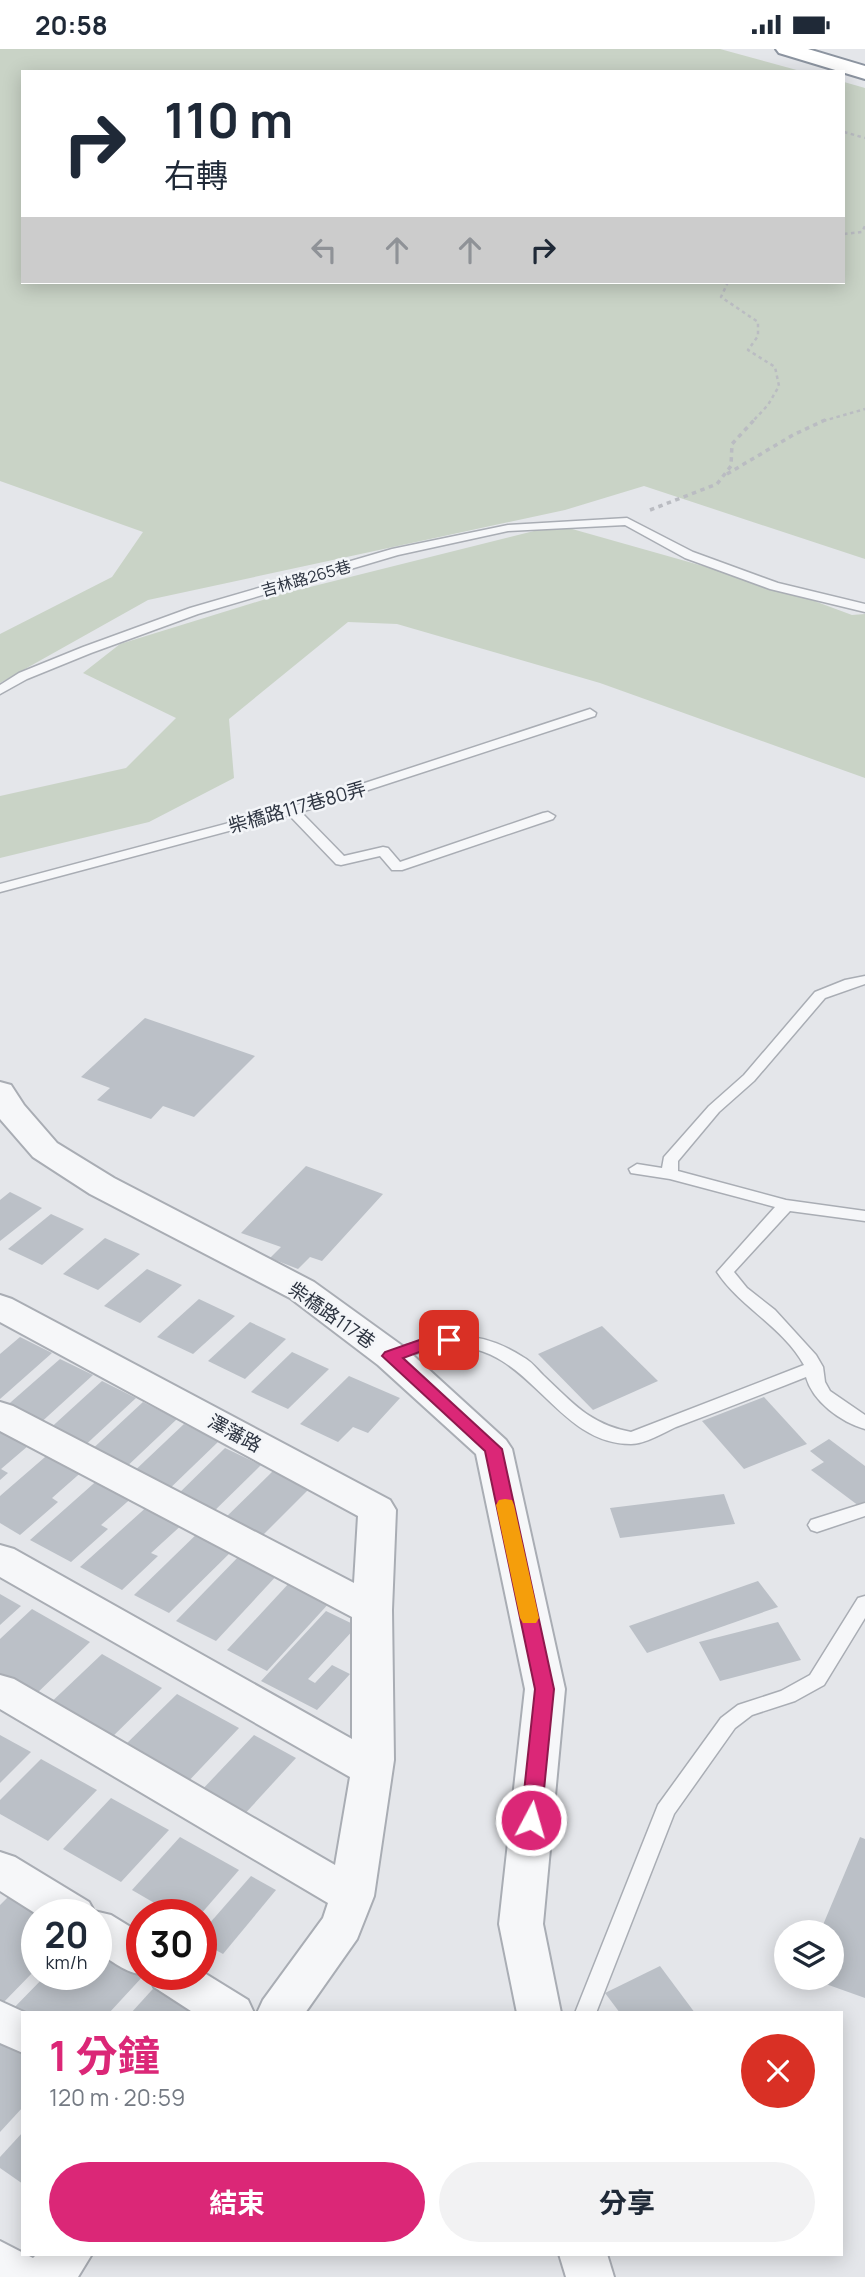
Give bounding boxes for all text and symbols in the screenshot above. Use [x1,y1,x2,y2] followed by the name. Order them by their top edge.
[35,7,108,43] text: 20:58
[164,86,293,153] text: 110 m
[49,98,140,189] icon: right
[164,153,228,197] text: 右轉
[305,231,343,269] icon: left
[378,231,416,269] icon: ahead
[451,231,489,269] icon: ahead
[524,231,562,269] icon: right
[259,555,353,601] street label: 吉林路265巷
[225,775,369,839] street label: 柴橋路117巷80弄
[283,1276,381,1354] street label: 柴橋路117巷
[419,1310,479,1370] pin
[430,1321,468,1359] icon: arrive
[204,1408,266,1458] street label: 澤藩路
[494,1783,568,1857] position arrow
[126,1899,217,1990] speed limit sign: 30
[45,1911,88,1959] text: 20
[774,1920,844,1990] map controls
[774,1920,844,1990] button: layers
[46,1950,87,1974] text: km/h
[49,2026,160,2084] text: 1 分鐘
[741,2034,815,2108] button: close
[49,2081,185,2113] text: 120 m · 20:59
[49,2162,425,2242] button: 結束
[439,2162,815,2242] button: 分享

